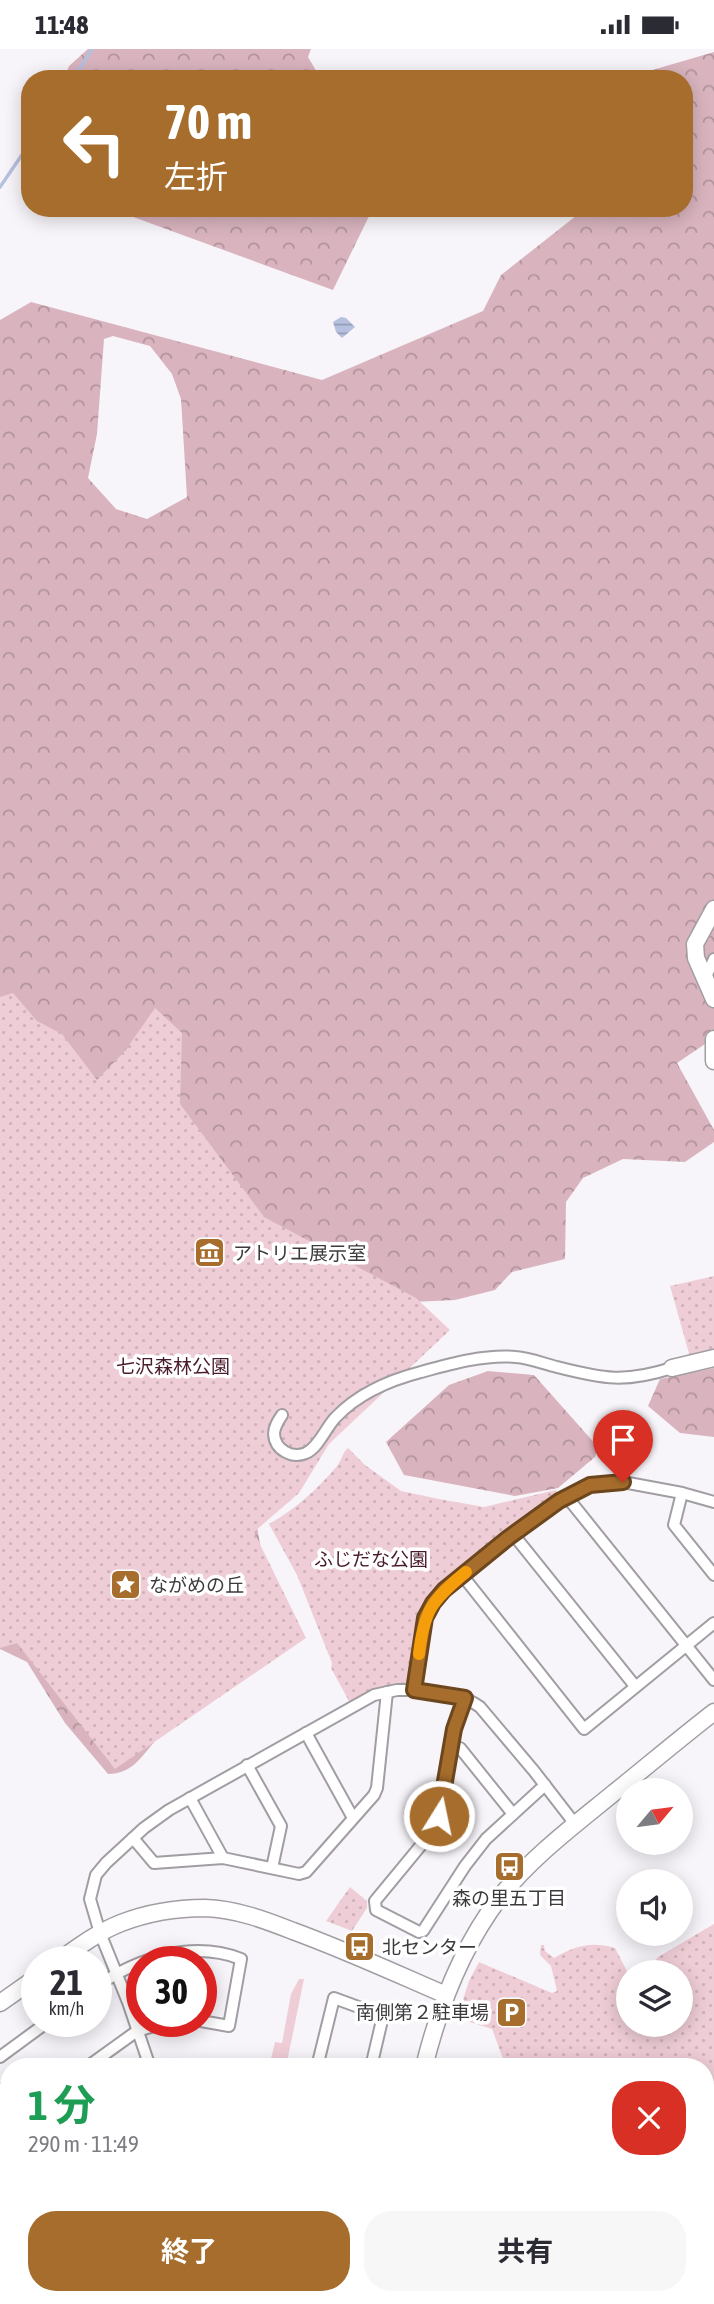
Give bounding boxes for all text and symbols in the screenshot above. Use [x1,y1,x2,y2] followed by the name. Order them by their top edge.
[35,10,89,40] text: 11:48
[164,93,252,149] text: 70 m
[49,98,140,189] icon: left
[164,158,228,195] text: 左折
[193,1236,227,1270] museum icon: アトリエ展示室
[233,1242,366,1264] place label: アトリエ展示室
[116,1355,230,1377] park label: 七沢森林公園
[593,1410,653,1482] pin
[604,1421,642,1459] icon: arrive
[314,1548,428,1570] park label: ふじだな公園
[109,1568,143,1602] place icon: ながめの丘
[149,1574,244,1596] place label: ながめの丘
[616,1778,693,1855] north arrow
[616,1778,693,2037] map controls
[402,1779,476,1853] position arrow
[492,1850,526,1884] bus stop icon: 森の里五丁目
[616,1869,693,1946] button: sound
[452,1887,566,1909] place label: 森の里五丁目
[342,1930,376,1964] bus stop icon: 北センター
[382,1936,477,1958] place label: 北センター
[126,1946,217,2037] speed limit sign: 30
[616,1960,693,2037] button: layers
[50,1962,83,2002] text: 21
[495,1995,529,2029] parking icon: 南側第２駐車場
[49,1998,84,2019] text: km/h
[356,2001,489,2023] place label: 南側第２駐車場
[28,2081,96,2129] text: 1 分
[612,2081,686,2155] button: close
[28,2131,139,2157] text: 290 m · 11:49
[28,2211,350,2291] button: 終了
[364,2211,686,2291] button: 共有

